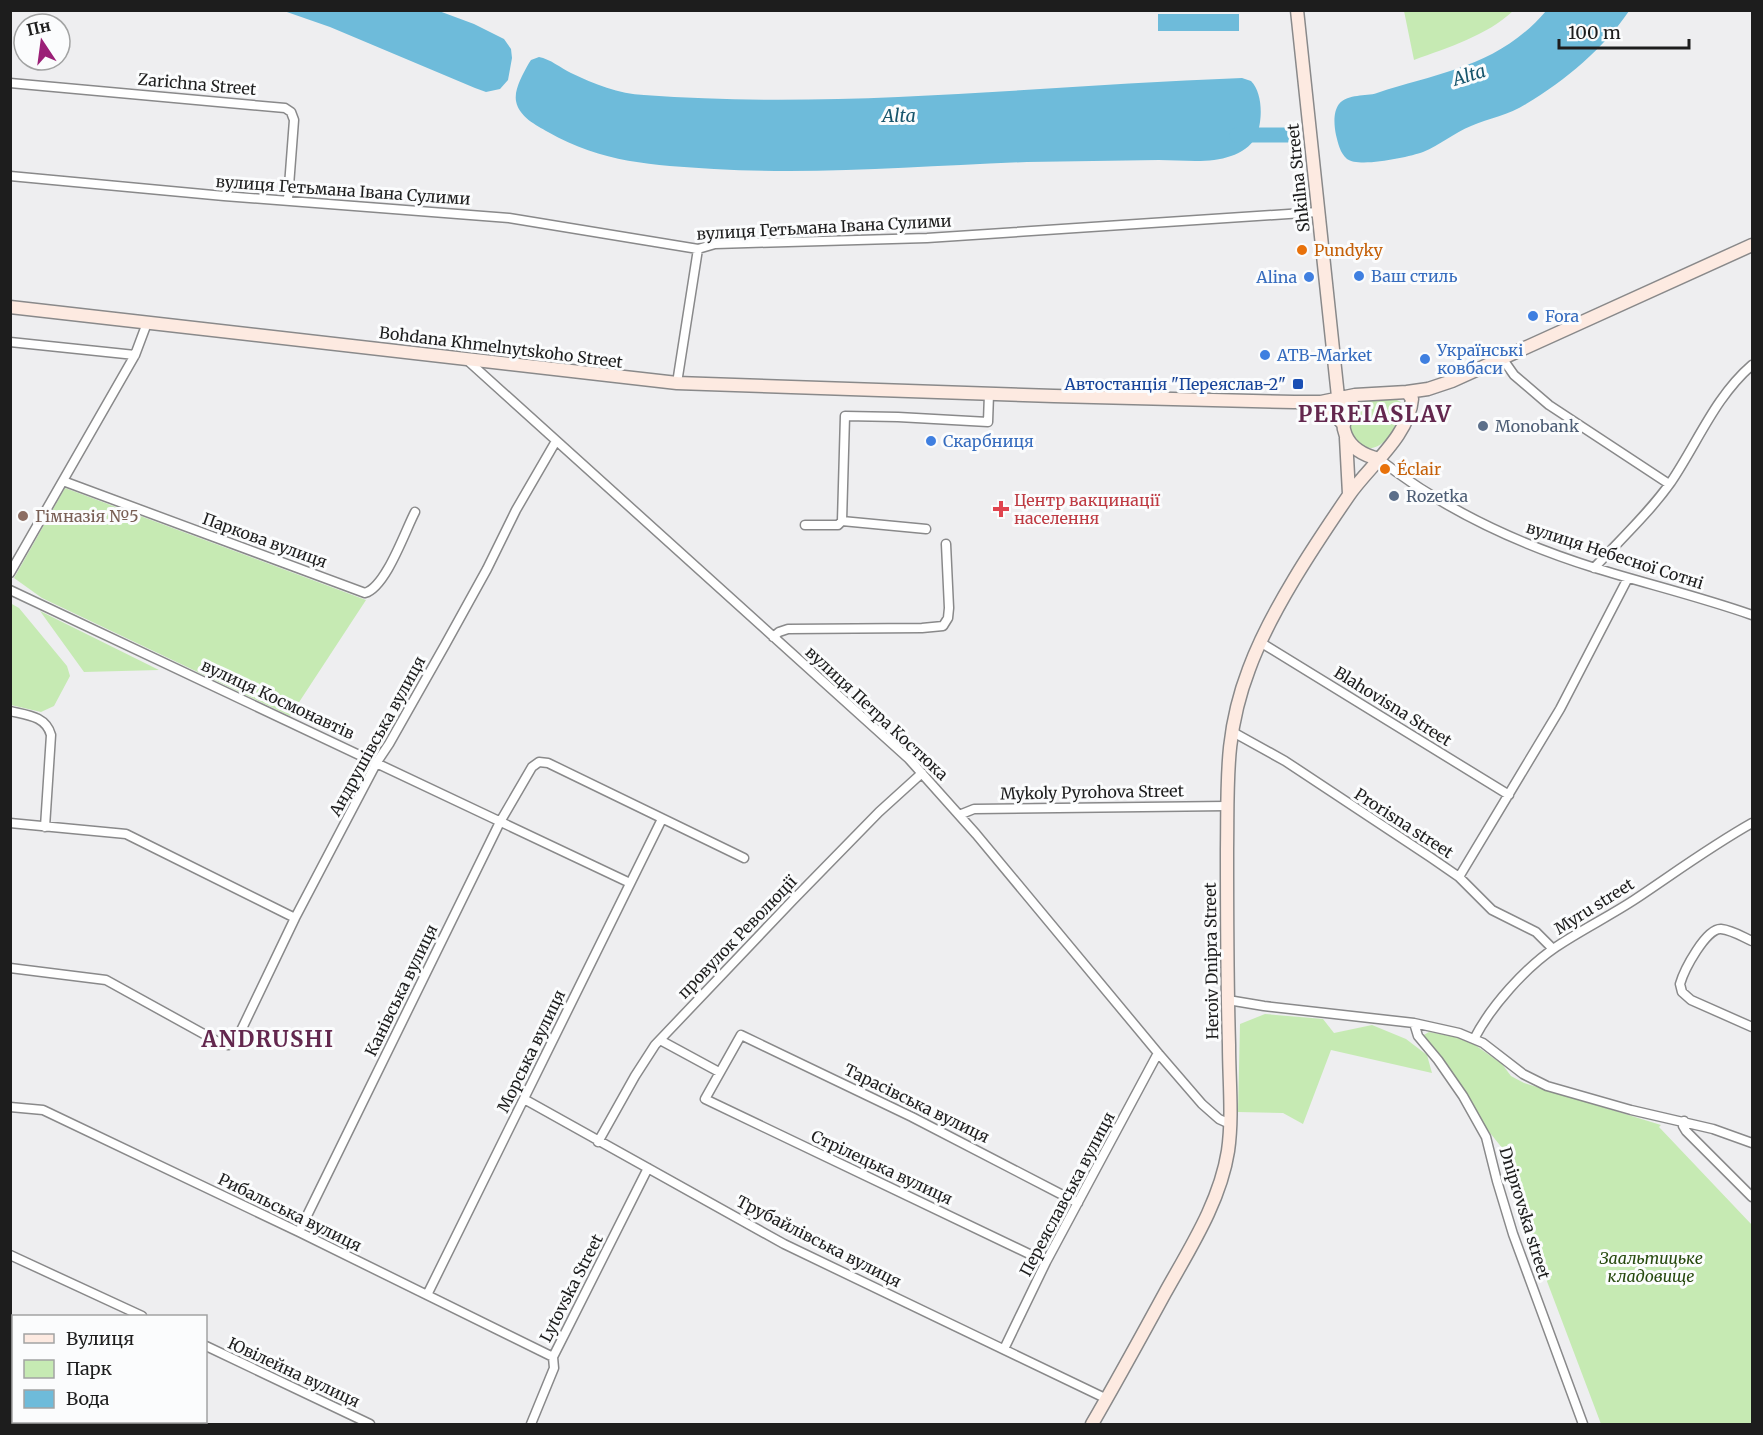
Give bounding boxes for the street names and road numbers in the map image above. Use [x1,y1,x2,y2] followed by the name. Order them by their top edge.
[137,69,258,99] street label: Zarichna Street
[1282,122,1314,233] street label: Shkilna Street
[215,171,471,209] street label: вулиця Гетьмана Івана Сулими
[696,210,952,244] street label: вулиця Гетьмана Івана Сулими
[378,322,625,372] street label: Bohdana Khmelnytskoho Street
[200,508,330,572] street label: Паркова вулиця
[1524,517,1706,593] street label: вулиця Небесної Сотні
[802,642,953,785] street label: вулиця Петра Костюка
[324,652,429,820] street label: Андрушівська вулиця
[198,655,358,743] street label: вулиця Космонавтів
[1331,662,1456,751] street label: Blahovisna Street
[1000,780,1185,804] street label: Mykoly Pyrohova Street
[1351,784,1458,863] street label: Prorisna street
[673,871,801,1003] street label: провулок Революції
[1551,873,1638,938] street label: Myru street
[1200,881,1222,1040] street label: Heroiv Dnipra Street
[360,921,442,1059] street label: Канівська вулиця
[493,986,569,1116] street label: Морська вулиця
[841,1059,993,1147] street label: Тарасівська вулиця
[1015,1108,1119,1280] street label: Переяславська вулиця
[808,1125,956,1209] street label: Стрілецька вулиця
[1495,1145,1555,1282] street label: Dniprovska street
[215,1169,365,1255] street label: Рибальська вулиця
[733,1191,905,1291] street label: Трубайлівська вулиця
[535,1230,607,1345] street label: Lytovska Street
[225,1333,363,1411] street label: Ювілейна вулиця

